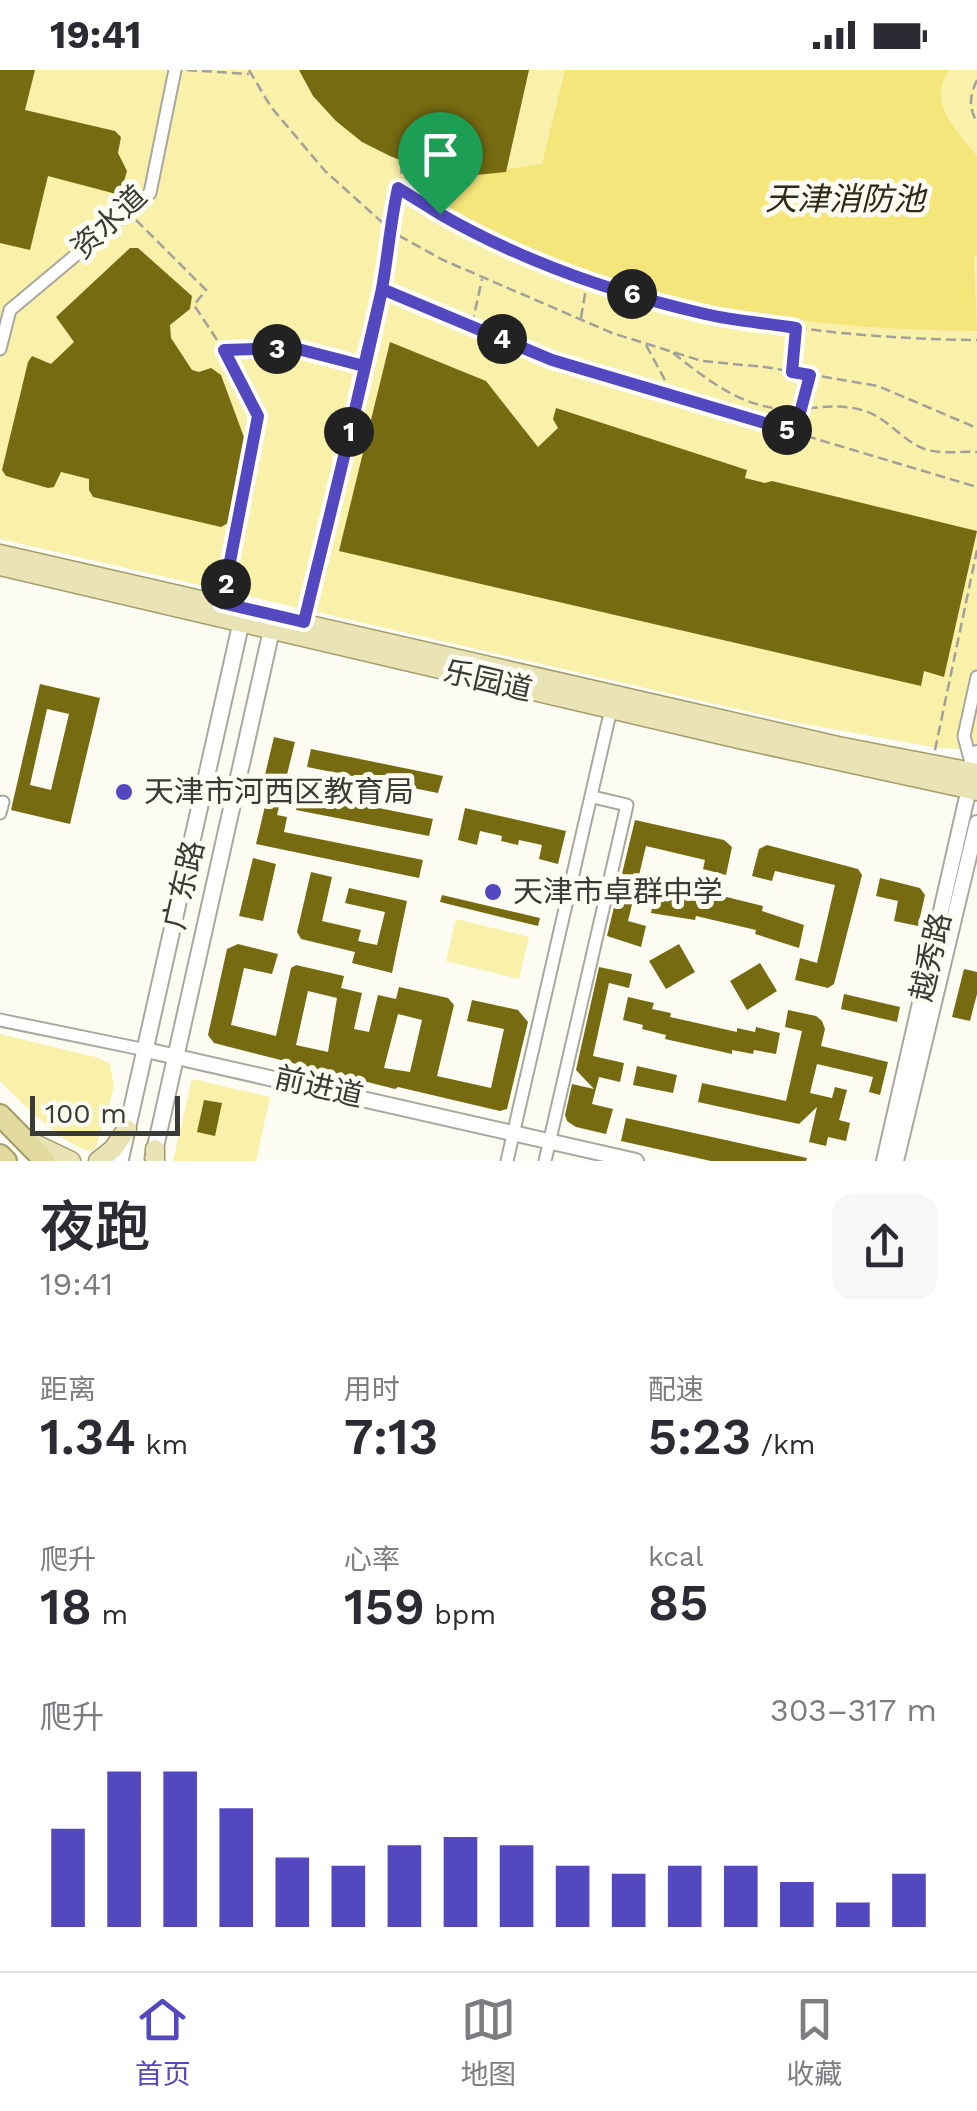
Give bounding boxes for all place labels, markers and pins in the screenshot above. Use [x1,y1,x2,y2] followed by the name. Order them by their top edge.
[398,112,483,215] pin
[607,269,657,319] pin: 6
[477,314,527,364] pin: 4
[252,324,302,374] pin: 3
[762,405,812,455] pin: 5
[324,407,374,457] pin: 1
[201,559,251,609] pin: 2
[144,774,414,809] place label: 天津市河西区教育局
[113,781,135,803] marker: 天津市河西区教育局
[513,874,723,909] place label: 天津市卓群中学
[482,881,504,903] marker: 天津市卓群中学

